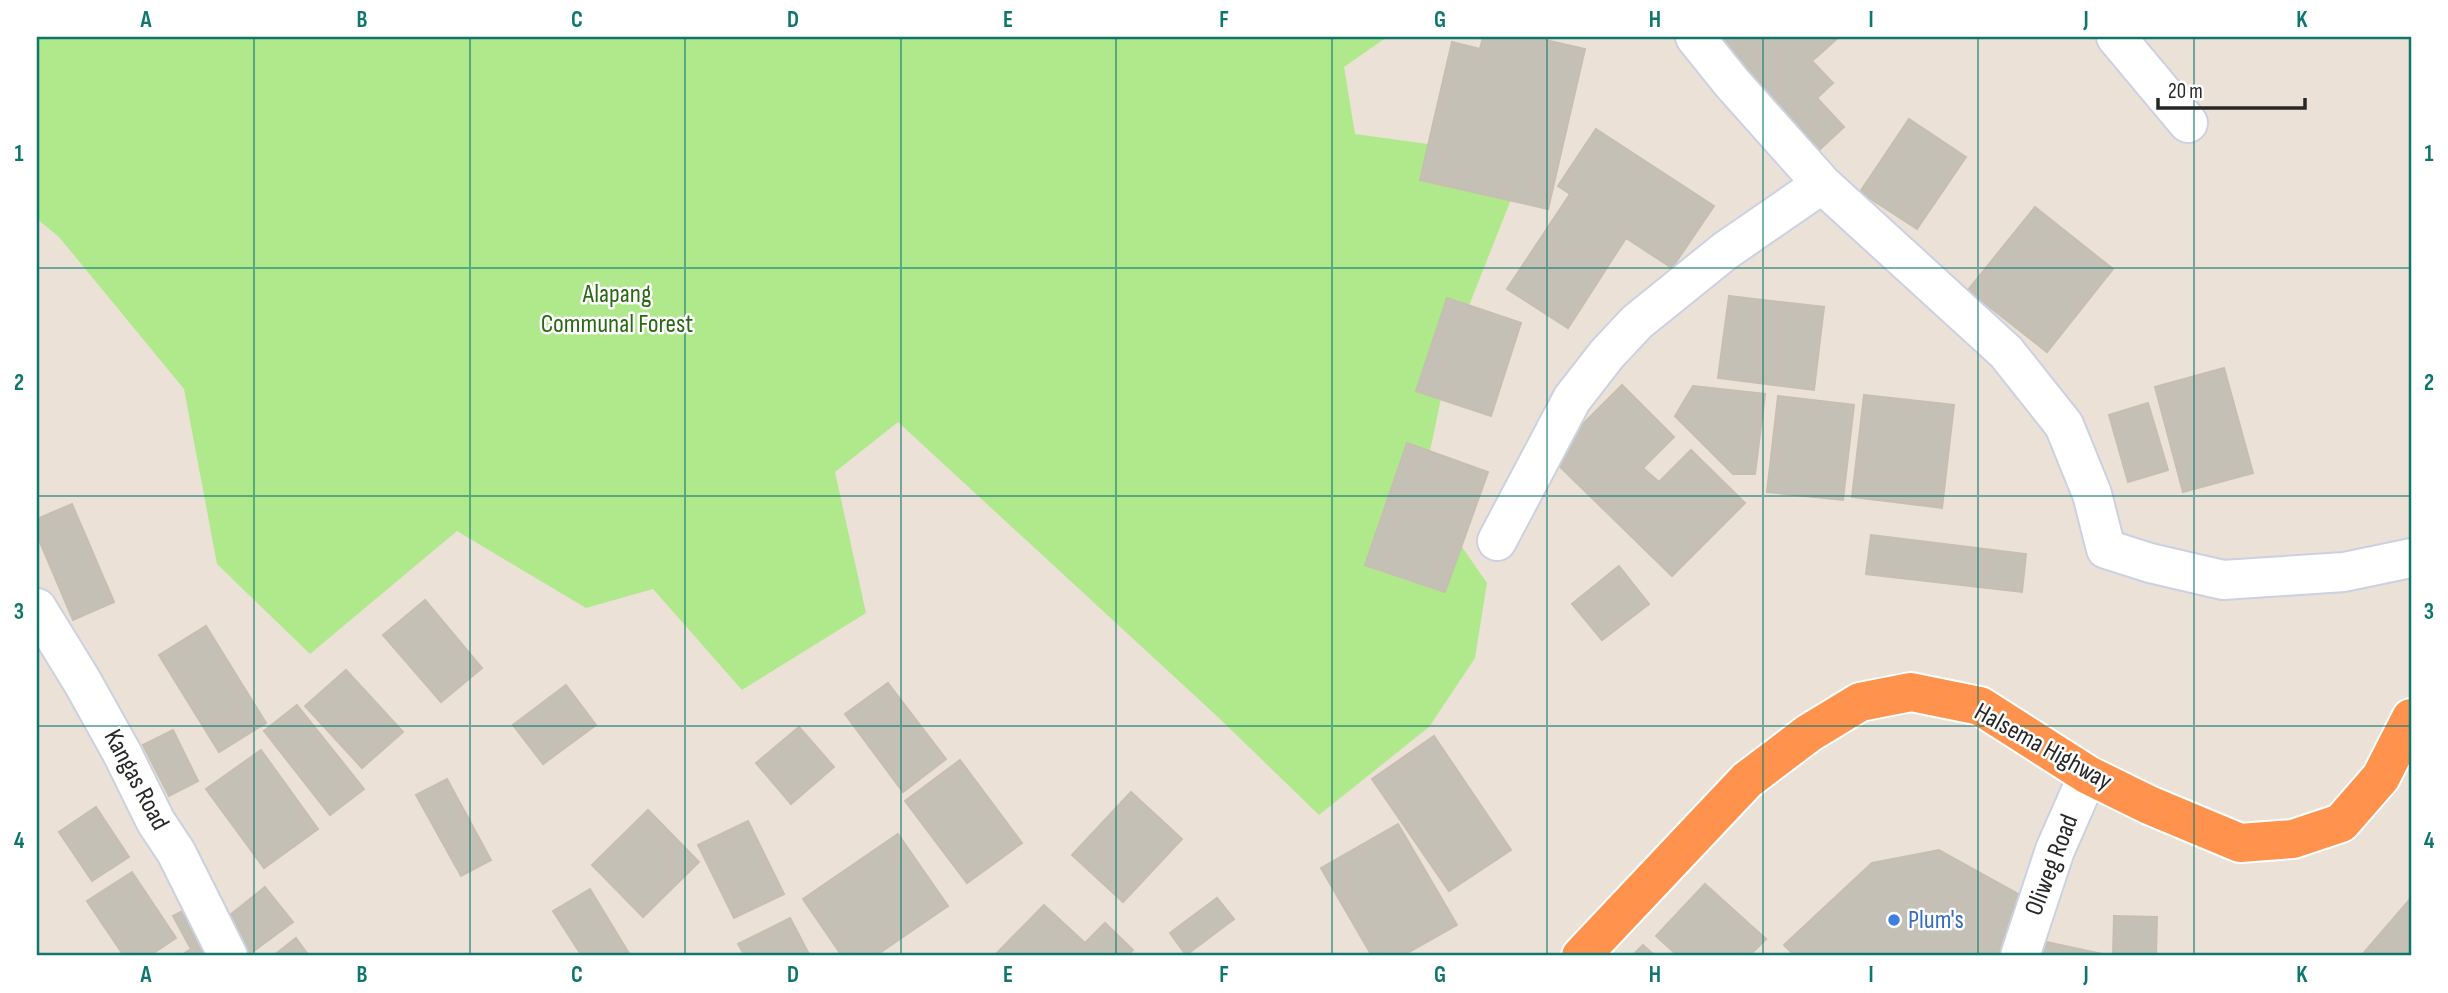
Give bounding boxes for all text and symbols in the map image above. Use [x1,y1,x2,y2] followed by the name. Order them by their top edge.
[140,6,153,34] text: A
[357,6,368,34] text: B
[571,6,583,34] text: C
[787,6,799,34] text: D
[1003,6,1013,34] text: E
[1219,6,1229,34] text: F
[1434,6,1446,34] text: G
[1649,6,1661,34] text: H
[1868,6,1874,34] text: I
[2082,6,2089,34] text: J
[2296,6,2308,34] text: K
[2158,66,2304,110] scale bar
[2168,79,2203,104] text: 20 m
[14,140,24,168] text: 1
[2424,140,2434,168] text: 1
[541,279,693,340] park label: Alapang Communal Forest
[14,369,24,397] text: 2
[2424,369,2434,397] text: 2
[14,598,24,626] text: 3
[2424,598,2434,626] text: 3
[1969,697,2117,797] street label: Halsema Highway
[97,724,175,836] street label: Kangas Road
[2019,810,2085,920] street label: Oliweg Road
[14,827,25,855] text: 4
[2424,827,2435,855] text: 4
[1908,905,1964,936] place label: Plum's
[1886,912,1902,928] marker: Plum's
[140,961,153,989] text: A
[357,961,368,989] text: B
[571,961,583,989] text: C
[787,961,799,989] text: D
[1003,961,1013,989] text: E
[1219,961,1229,989] text: F
[1434,961,1446,989] text: G
[1649,961,1661,989] text: H
[1868,961,1874,989] text: I
[2082,961,2089,989] text: J
[2296,961,2308,989] text: K

